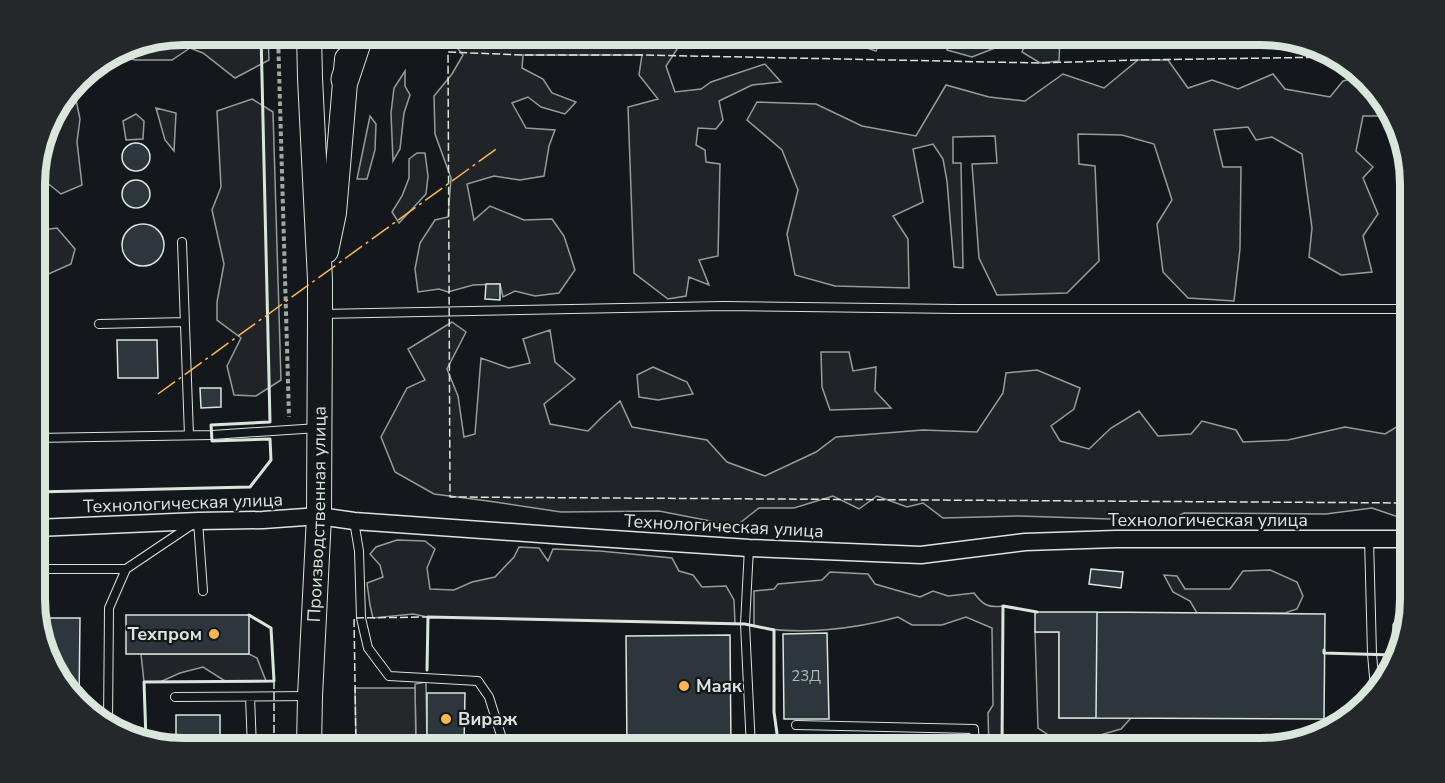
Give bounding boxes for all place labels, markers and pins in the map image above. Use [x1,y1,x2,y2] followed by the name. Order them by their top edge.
[127,622,202,646] place label: Техпром
[207,627,221,641] marker: Техпром
[696,674,743,698] place label: Маяк
[677,679,691,693] marker: Маяк
[458,707,517,731] place label: Вираж
[439,712,453,726] marker: Вираж

